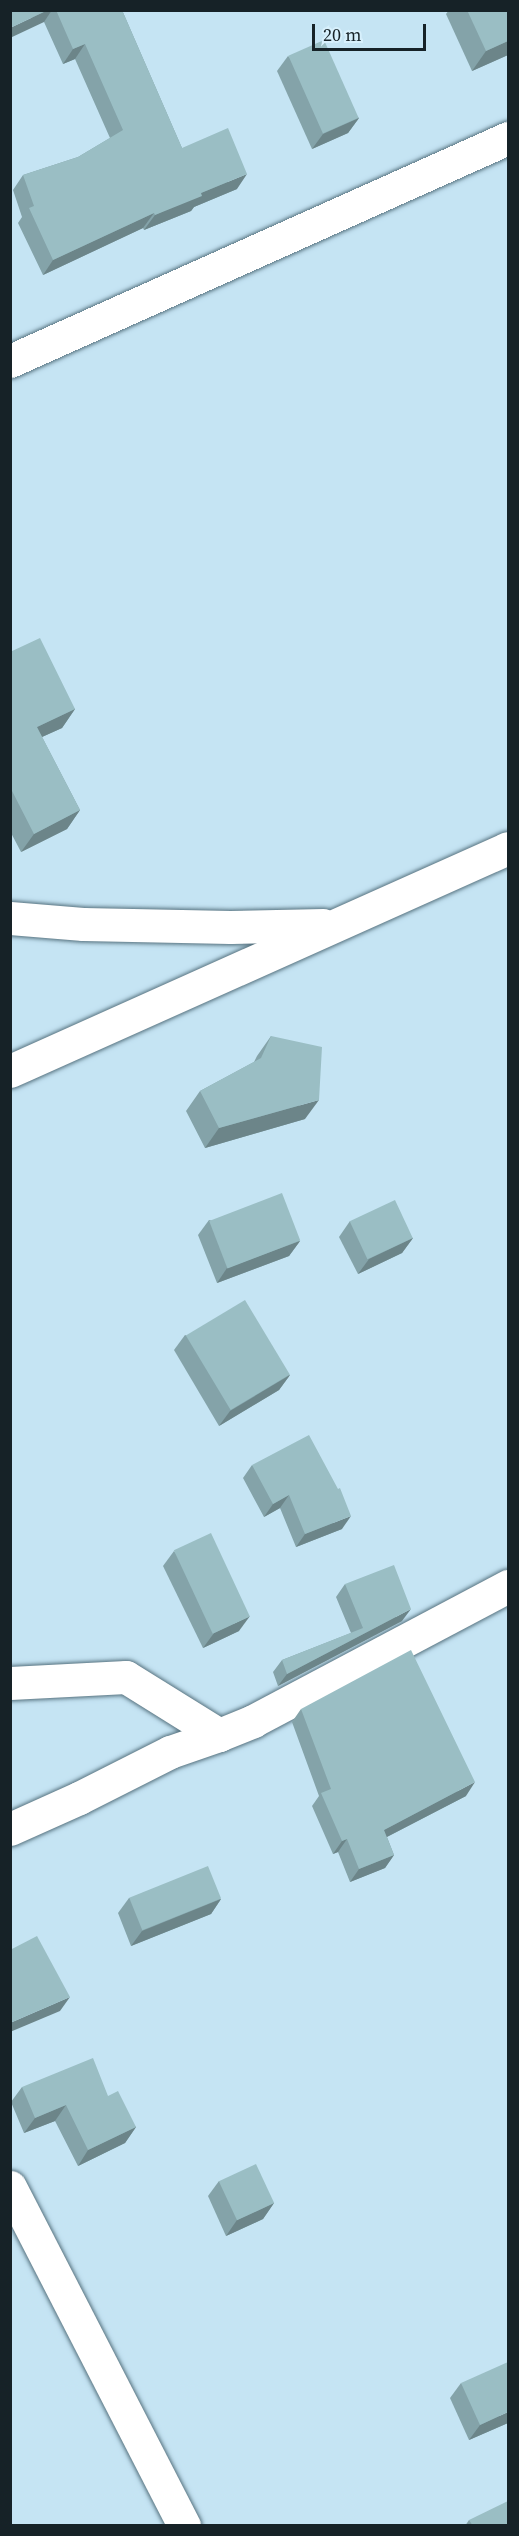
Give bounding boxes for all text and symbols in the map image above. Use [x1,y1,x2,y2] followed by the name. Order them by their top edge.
[315,12,429,50] scale bar
[323,22,361,47] text: 20 m

